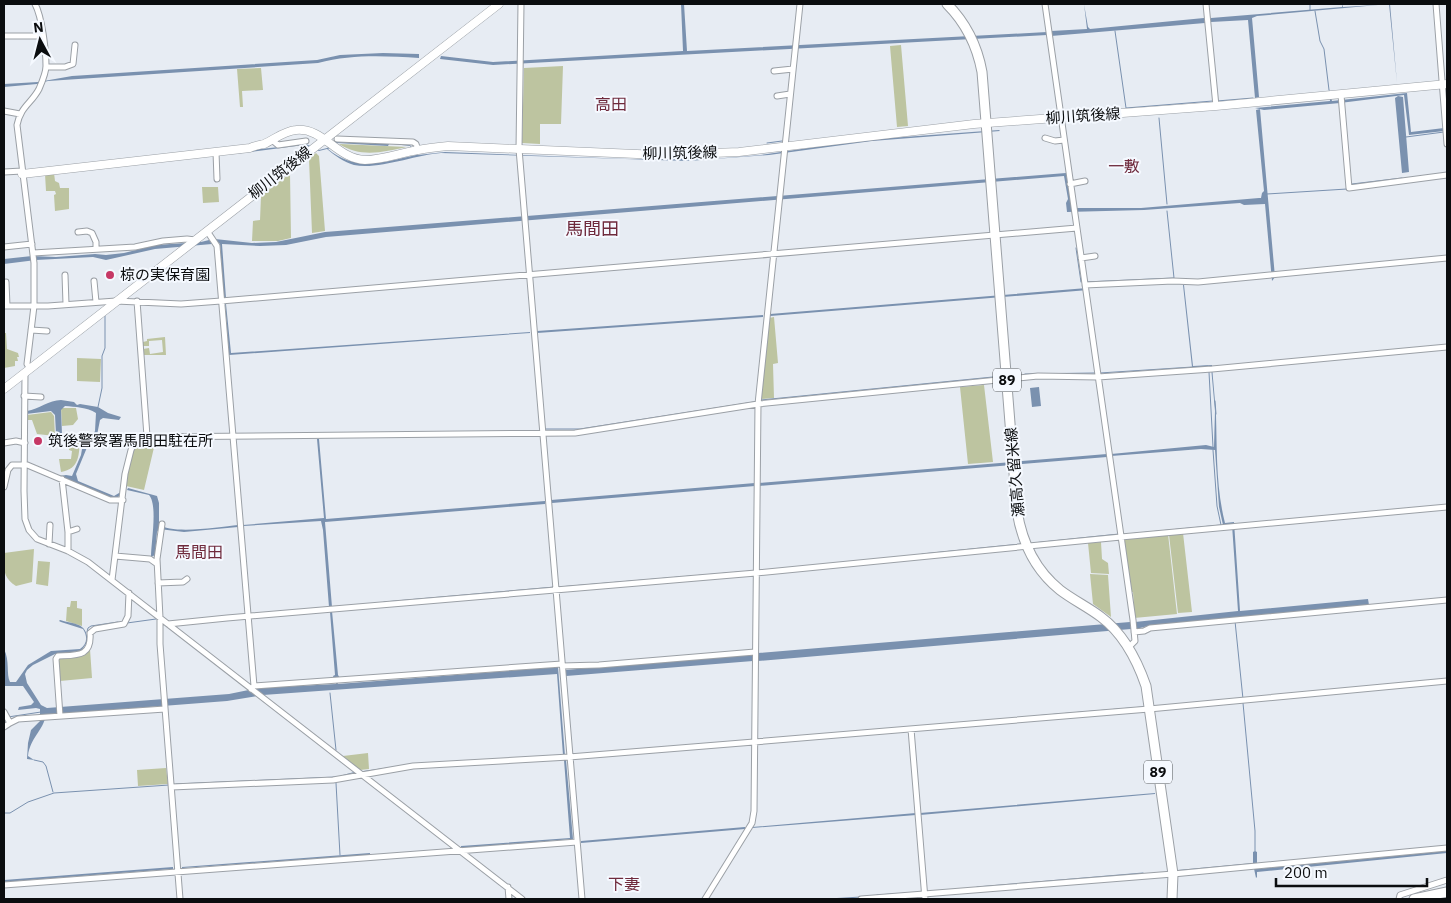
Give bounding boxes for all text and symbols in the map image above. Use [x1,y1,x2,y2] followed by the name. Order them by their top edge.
[15,15,65,65] north arrow
[32,18,45,37] text: N
[595,94,627,114] district label: 高田
[1045,103,1121,128] street label: 柳川筑後線
[244,142,315,203] street label: 柳川筑後線
[642,142,718,163] street label: 柳川筑後線
[1108,156,1140,176] district label: 一敷
[565,217,619,240] district label: 馬間田
[120,265,210,284] place label: 椋の実保育園
[104,269,116,281] marker: 椋の実保育園
[993,368,1021,392] road number: 89
[1001,426,1028,518] street label: 瀬高久留米線
[48,431,213,450] place label: 筑後警察署馬間田駐在所
[32,435,44,447] marker: 筑後警察署馬間田駐在所
[175,542,223,562] district label: 馬間田
[1144,760,1172,784] road number: 89
[1276,856,1427,888] scale bar
[1284,863,1328,882] text: 200 m
[608,874,640,894] district label: 下妻

